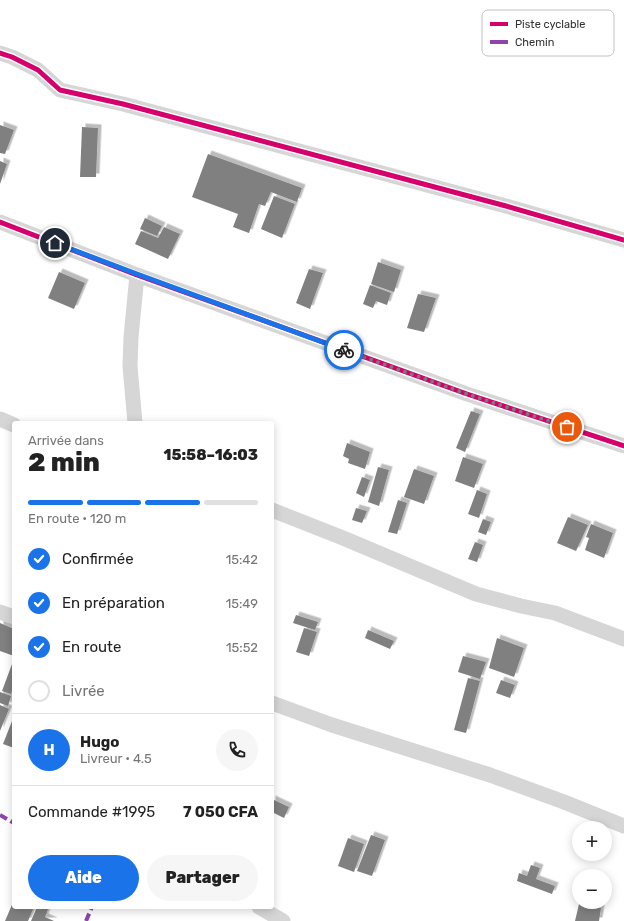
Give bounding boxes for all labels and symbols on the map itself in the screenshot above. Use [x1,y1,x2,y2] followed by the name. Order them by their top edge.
[482,10,614,56] legend
[515,18,585,31] text: Piste cyclable
[515,36,554,49] text: Chemin
[38,226,72,260] pin
[324,330,364,370] courier
[550,410,584,444] pin

